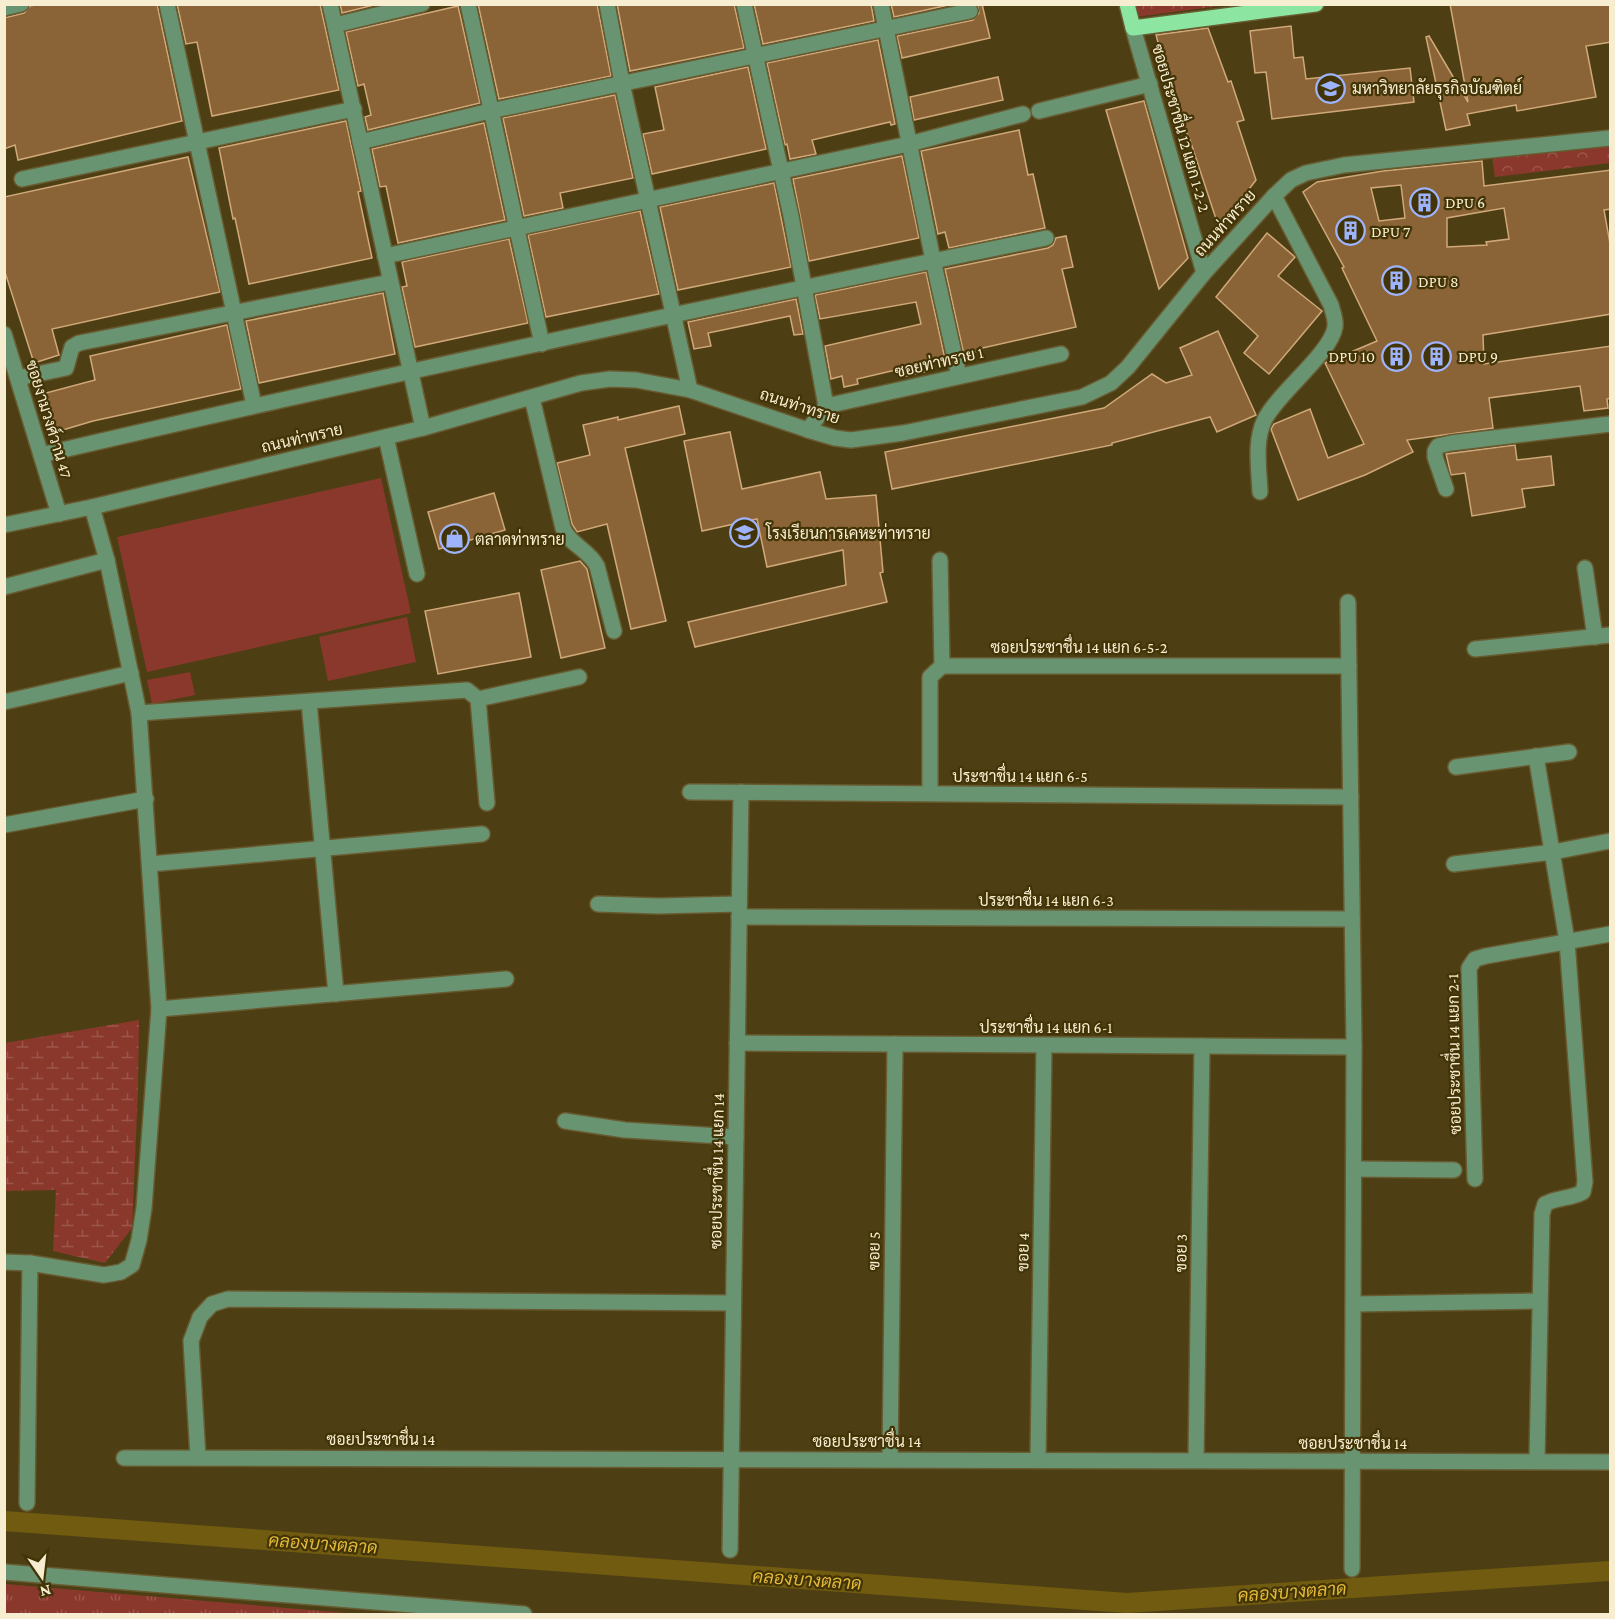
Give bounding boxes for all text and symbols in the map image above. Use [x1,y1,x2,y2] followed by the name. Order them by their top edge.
[1149,40,1219,214] street label: ซอยประชาชื่น 12 แยก 1-2-2
[1315,72,1347,104] school or university icon: มหาวิทยาลัยธุรกิจบัณฑิตย์
[1352,76,1522,100] place label: มหาวิทยาลัยธุรกิจบัณฑิตย์
[1189,185,1259,260] street label: ถนนท่าทราย
[1408,186,1440,218] building icon: DPU 6
[1445,194,1485,211] place label: DPU 6
[1334,215,1366,247] building icon: DPU 7
[1371,223,1411,240] place label: DPU 7
[1381,265,1413,297] building icon: DPU 8
[1418,273,1459,290] place label: DPU 8
[1380,340,1412,372] building icon: DPU 10
[1421,340,1453,372] building icon: DPU 9
[893,342,985,380] street label: ซอยท่าทราย 1
[1329,348,1375,365] place label: DPU 10
[1458,348,1498,365] place label: DPU 9
[23,357,79,481] street label: ซอยงามวงศ์วาน 47
[758,383,843,427] street label: ถนนท่าทราย
[259,418,344,456] street label: ถนนท่าทราย
[729,517,761,549] school or university icon: โรงเรียนการเคหะท่าทราย
[765,522,931,542] place label: โรงเรียนการเคหะท่าทราย
[438,523,470,555] shop icon: ตลาดท่าทราย
[475,529,565,548] place label: ตลาดท่าทราย
[990,633,1168,656] street label: ซอยประชาชื่น 14 แยก 6-5-2
[952,762,1088,785] street label: ประชาชื่น 14 แยก 6-5
[978,886,1114,909] street label: ประชาชื่น 14 แยก 6-3
[1438,973,1464,1135] street label: ซอยประชาชื่น 14 แยก 2-1
[979,1013,1113,1036] street label: ประชาชื่น 14 แยก 6-1
[701,1093,727,1249] street label: ซอยประชาชื่น 14 แยก 14
[865,1231,883,1271] street label: ฃอย 5
[1014,1232,1032,1272] street label: ขอย 4
[1172,1234,1190,1272] street label: ขอย 3
[327,1425,436,1448] street label: ซอยประชาชื่น 14
[813,1427,922,1450] street label: ซอยประชาชื่น 14
[1299,1429,1408,1452] street label: ซอยประชาชื่น 14
[268,1530,378,1558] water label: คลองบางตลาด
[12,1547,72,1607] north arrow
[752,1566,862,1594] water label: คลองบางตลาด
[1237,1578,1347,1606] water label: คลองบางตลาด
[38,1582,53,1601] text: N

